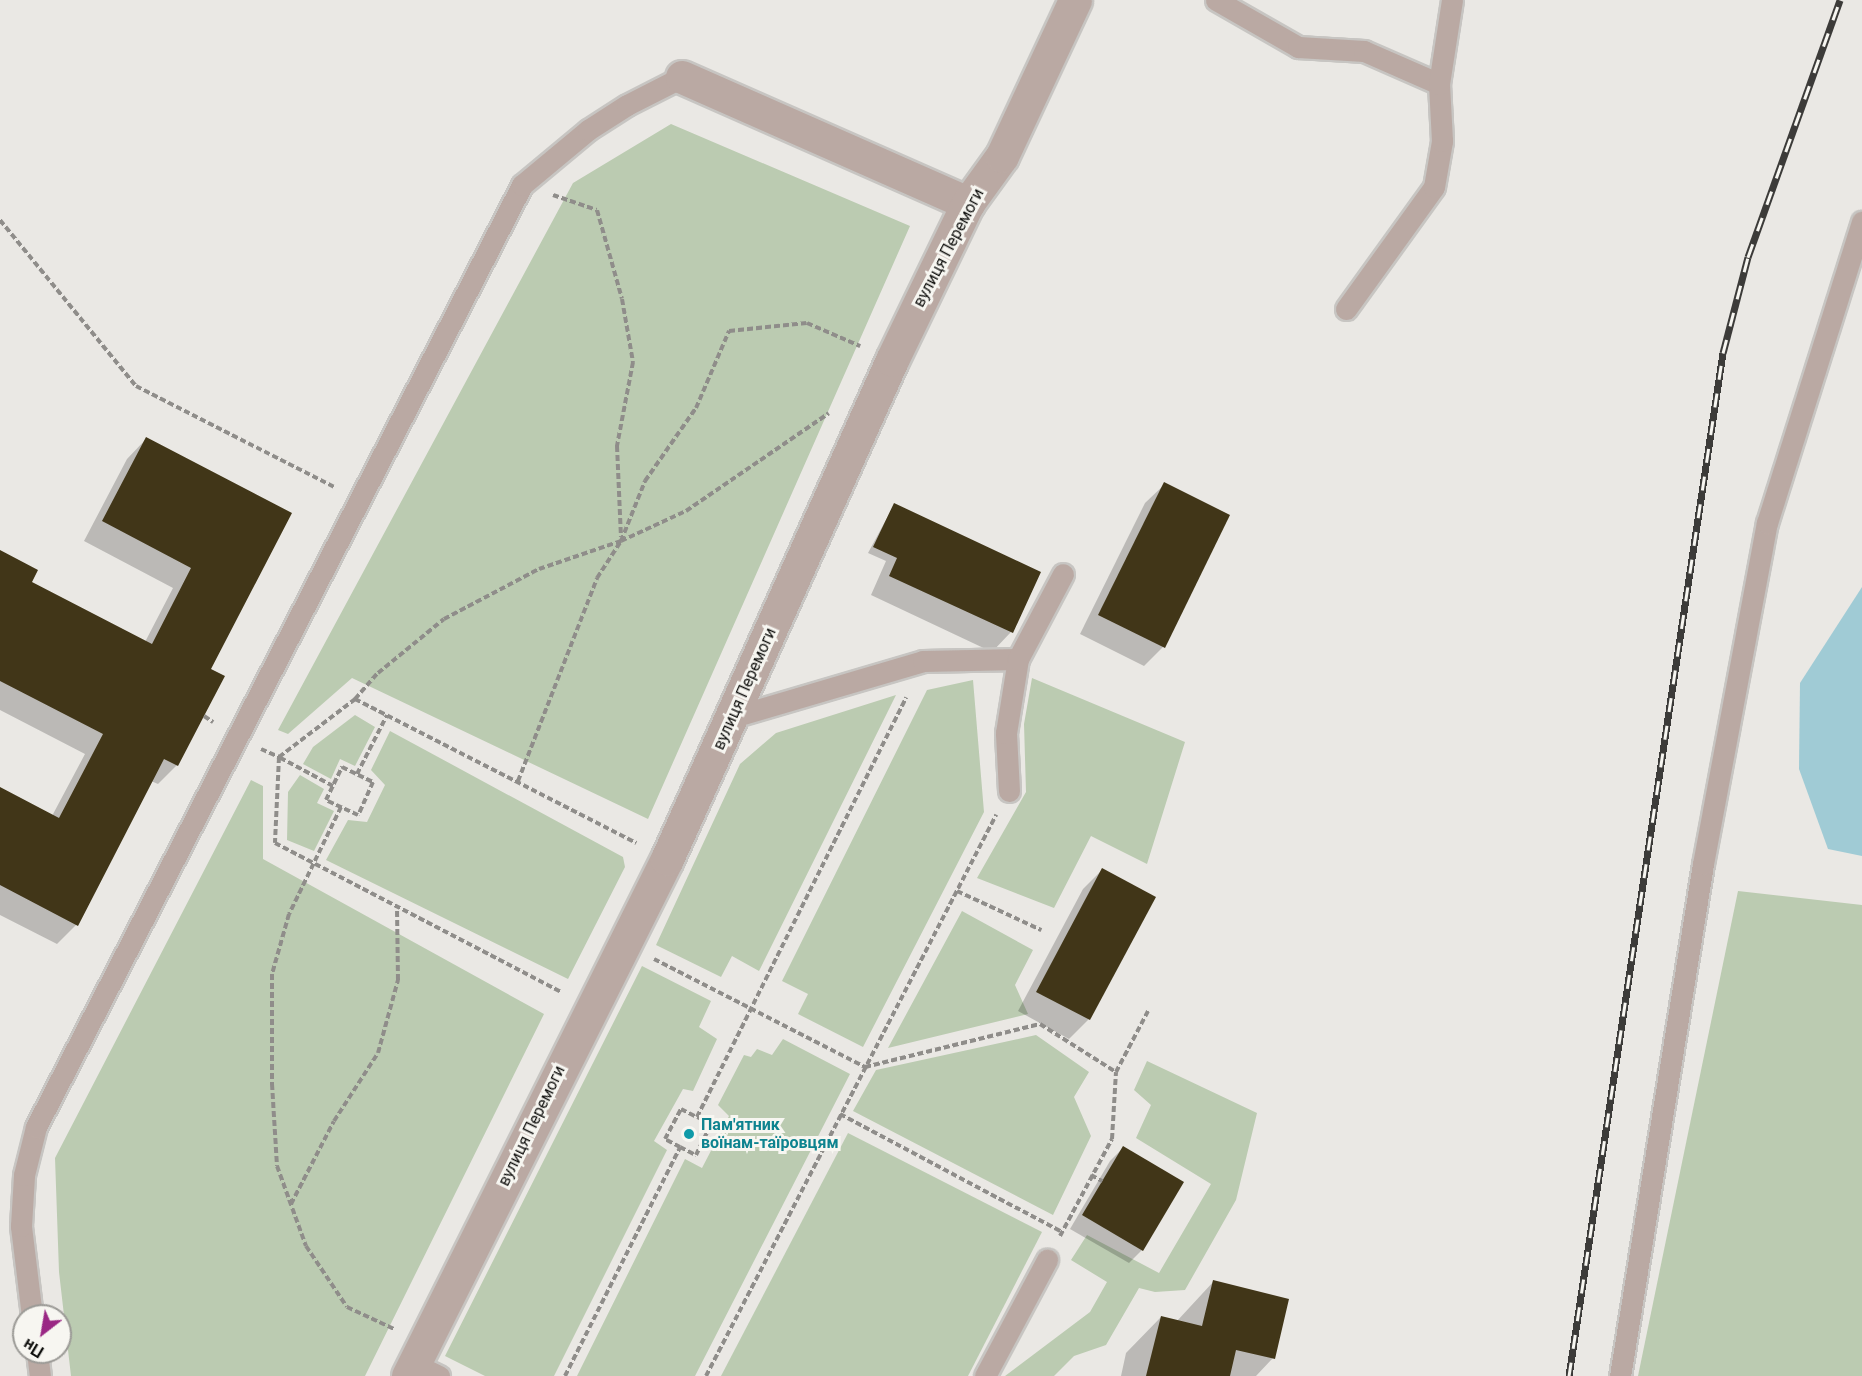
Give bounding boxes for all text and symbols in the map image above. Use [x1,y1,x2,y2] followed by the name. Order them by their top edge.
[910,185,988,311] street label: вулиця Перемоги
[709,625,781,753] street label: вулиця Перемоги
[495,1063,569,1189] street label: вулиця Перемоги
[701,1115,839,1153] place label: Пам'ятник воїнам-таїровцям
[682,1127,696,1141] marker: Пам'ятник воїнам-таїровцям
[12,1304,72,1364] north arrow
[20,1335,47,1362] text: Пн

